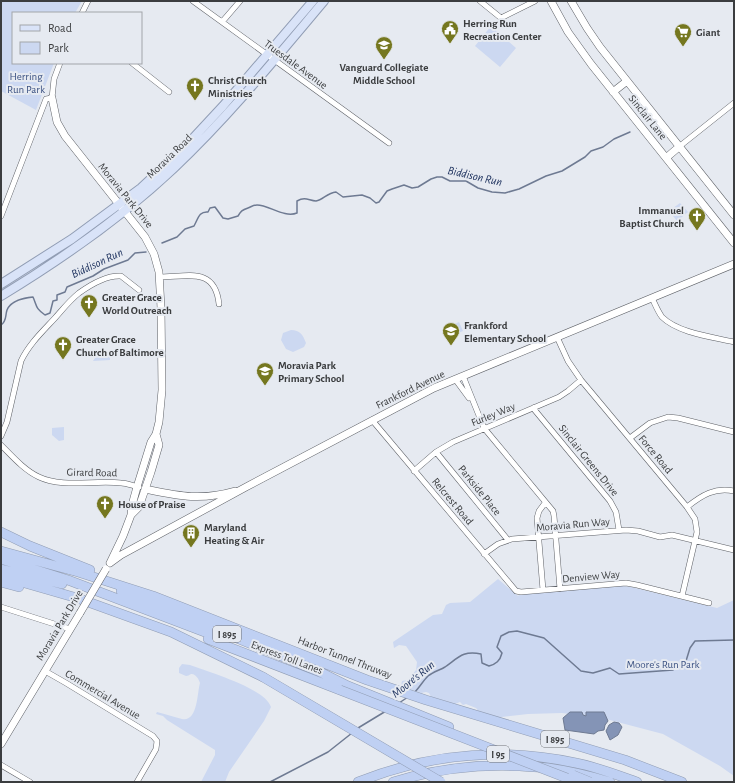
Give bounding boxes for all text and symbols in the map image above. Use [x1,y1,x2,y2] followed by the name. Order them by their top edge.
[12,12,142,64] legend
[463,18,542,42] place label: Herring Run Recreation Center
[440,19,460,44] public building icon: Herring Run Recreation Center
[48,22,72,34] text: Road
[673,22,693,47] supermarket icon: Giant
[696,27,720,38] place label: Giant
[374,35,394,60] school or university icon: Vanguard Collegiate Middle School
[262,38,329,91] street label: Truesdale Avenue
[48,42,69,54] text: Park
[340,62,428,86] place label: Vanguard Collegiate Middle School
[7,71,45,95] park label: Herring Run Park
[208,75,267,99] place label: Christ Church Ministries
[185,76,205,101] church icon: Christ Church Ministries
[626,93,669,142] street label: Sinclair Lane
[145,132,194,181] street label: Moravia Road
[96,161,155,230] street label: Moravia Park Drive
[447,164,503,188] water label: Biddison Run
[619,205,684,229] place label: Immanuel Baptist Church
[687,206,707,231] church icon: Immanuel Baptist Church
[69,246,125,280] water label: Biddison Run
[102,292,172,316] place label: Greater Grace World Outreach
[79,293,99,318] church icon: Greater Grace World Outreach
[464,320,546,344] place label: Frankford Elementary School
[441,321,461,346] school or university icon: Frankford Elementary School
[76,334,164,358] place label: Greater Grace Church of Baltimore
[53,335,73,360] church icon: Greater Grace Church of Baltimore
[278,360,345,384] place label: Moravia Park Primary School
[255,361,275,386] school or university icon: Moravia Park Primary School
[374,368,446,411] street label: Frankford Avenue
[470,401,517,428] street label: Furley Way
[557,423,621,498] street label: Sinclair Greens Drive
[637,433,675,476] street label: Force Road
[456,463,503,518] street label: Parkside Place
[67,467,118,478] street label: Girard Road
[430,476,476,527] street label: Relcrest Road
[95,494,115,519] church icon: House of Praise
[118,499,186,510] place label: House of Praise
[536,516,611,533] street label: Moravia Run Way
[204,522,264,546] place label: Maryland Heating & Air
[181,523,201,548] building icon: Maryland Heating & Air
[562,568,621,585] street label: Denview Way
[34,588,85,662] street label: Moravia Park Drive
[213,626,241,642] road number: I 895
[296,634,394,681] street label: Harbor Tunnel Thruway
[249,639,324,676] street label: Express Toll Lanes
[389,658,437,700] water label: Moore's Run
[626,659,700,670] park label: Moore's Run Park
[63,668,142,721] street label: Commercial Avenue
[541,731,569,747] road number: I 895
[487,746,509,762] road number: I 95

